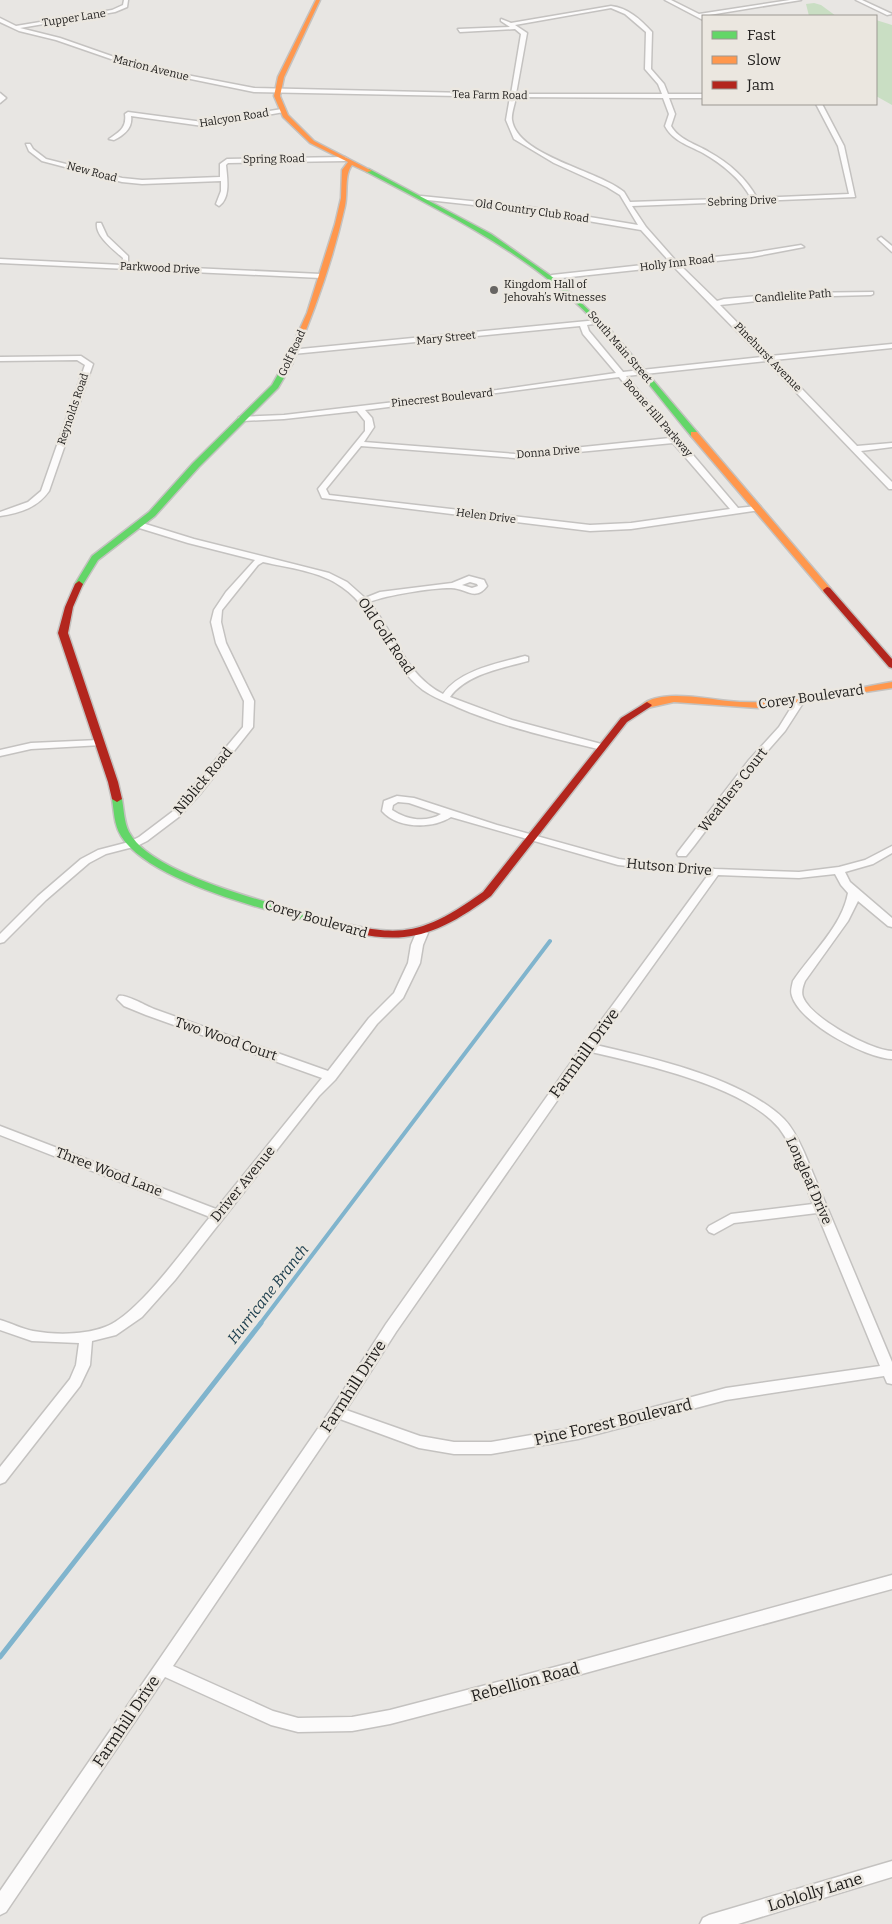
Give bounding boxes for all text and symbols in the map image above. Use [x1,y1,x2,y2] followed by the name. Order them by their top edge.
[41,7,107,29] street label: Tupper Lane
[702,15,877,105] legend
[747,26,776,44] text: Fast
[747,51,782,69] text: Slow
[112,52,190,84] street label: Marion Avenue
[746,76,775,94] text: Jam
[452,88,528,102] street label: Tea Farm Road
[198,106,270,130] street label: Halcyon Road
[243,152,306,166] street label: Spring Road
[66,159,119,185] street label: New Road
[707,193,777,209] street label: Sebring Drive
[474,197,590,226] street label: Old Country Club Road
[639,252,715,274] street label: Holly Inn Road
[120,259,200,277] street label: Parkwood Drive
[503,278,606,304] place label: Kingdom Hall of Jehovah’s Witnesses
[488,284,500,296] marker: Kingdom Hall of Jehovah’s Witnesses
[754,287,832,305] street label: Candlelite Path
[585,308,655,386] street label: South Main Street
[732,320,804,394] street label: Pinehurst Avenue
[276,327,309,378] street label: Golf Road
[416,328,476,348] street label: Mary Street
[55,371,91,446] street label: Reynolds Road
[621,377,695,460] street label: Boone Hill Parkway
[391,386,494,410] street label: Pinecrest Boulevard
[516,443,580,461] street label: Donna Drive
[455,506,517,526] street label: Helen Drive
[354,595,418,677] street label: Old Golf Road
[757,681,865,713] street label: Corey Boulevard
[170,744,236,818] street label: Niblick Road
[695,745,771,835] street label: Weathers Court
[626,855,712,879] street label: Hutson Drive
[263,896,369,942] street label: Corey Boulevard
[545,1005,623,1101] street label: Farmhill Drive
[173,1014,279,1064] street label: Two Wood Court
[782,1135,836,1227] street label: Longleaf Drive
[207,1143,279,1225] street label: Driver Avenue
[53,1144,165,1200] street label: Three Wood Lane
[224,1241,312,1347] water label: Hurricane Branch
[316,1336,390,1436] street label: Farmhill Drive
[532,1395,694,1449] street label: Pine Forest Boulevard
[469,1658,582,1706] street label: Rebellion Road
[88,1672,164,1770] street label: Farmhill Drive
[765,1869,865,1915] street label: Loblolly Lane

